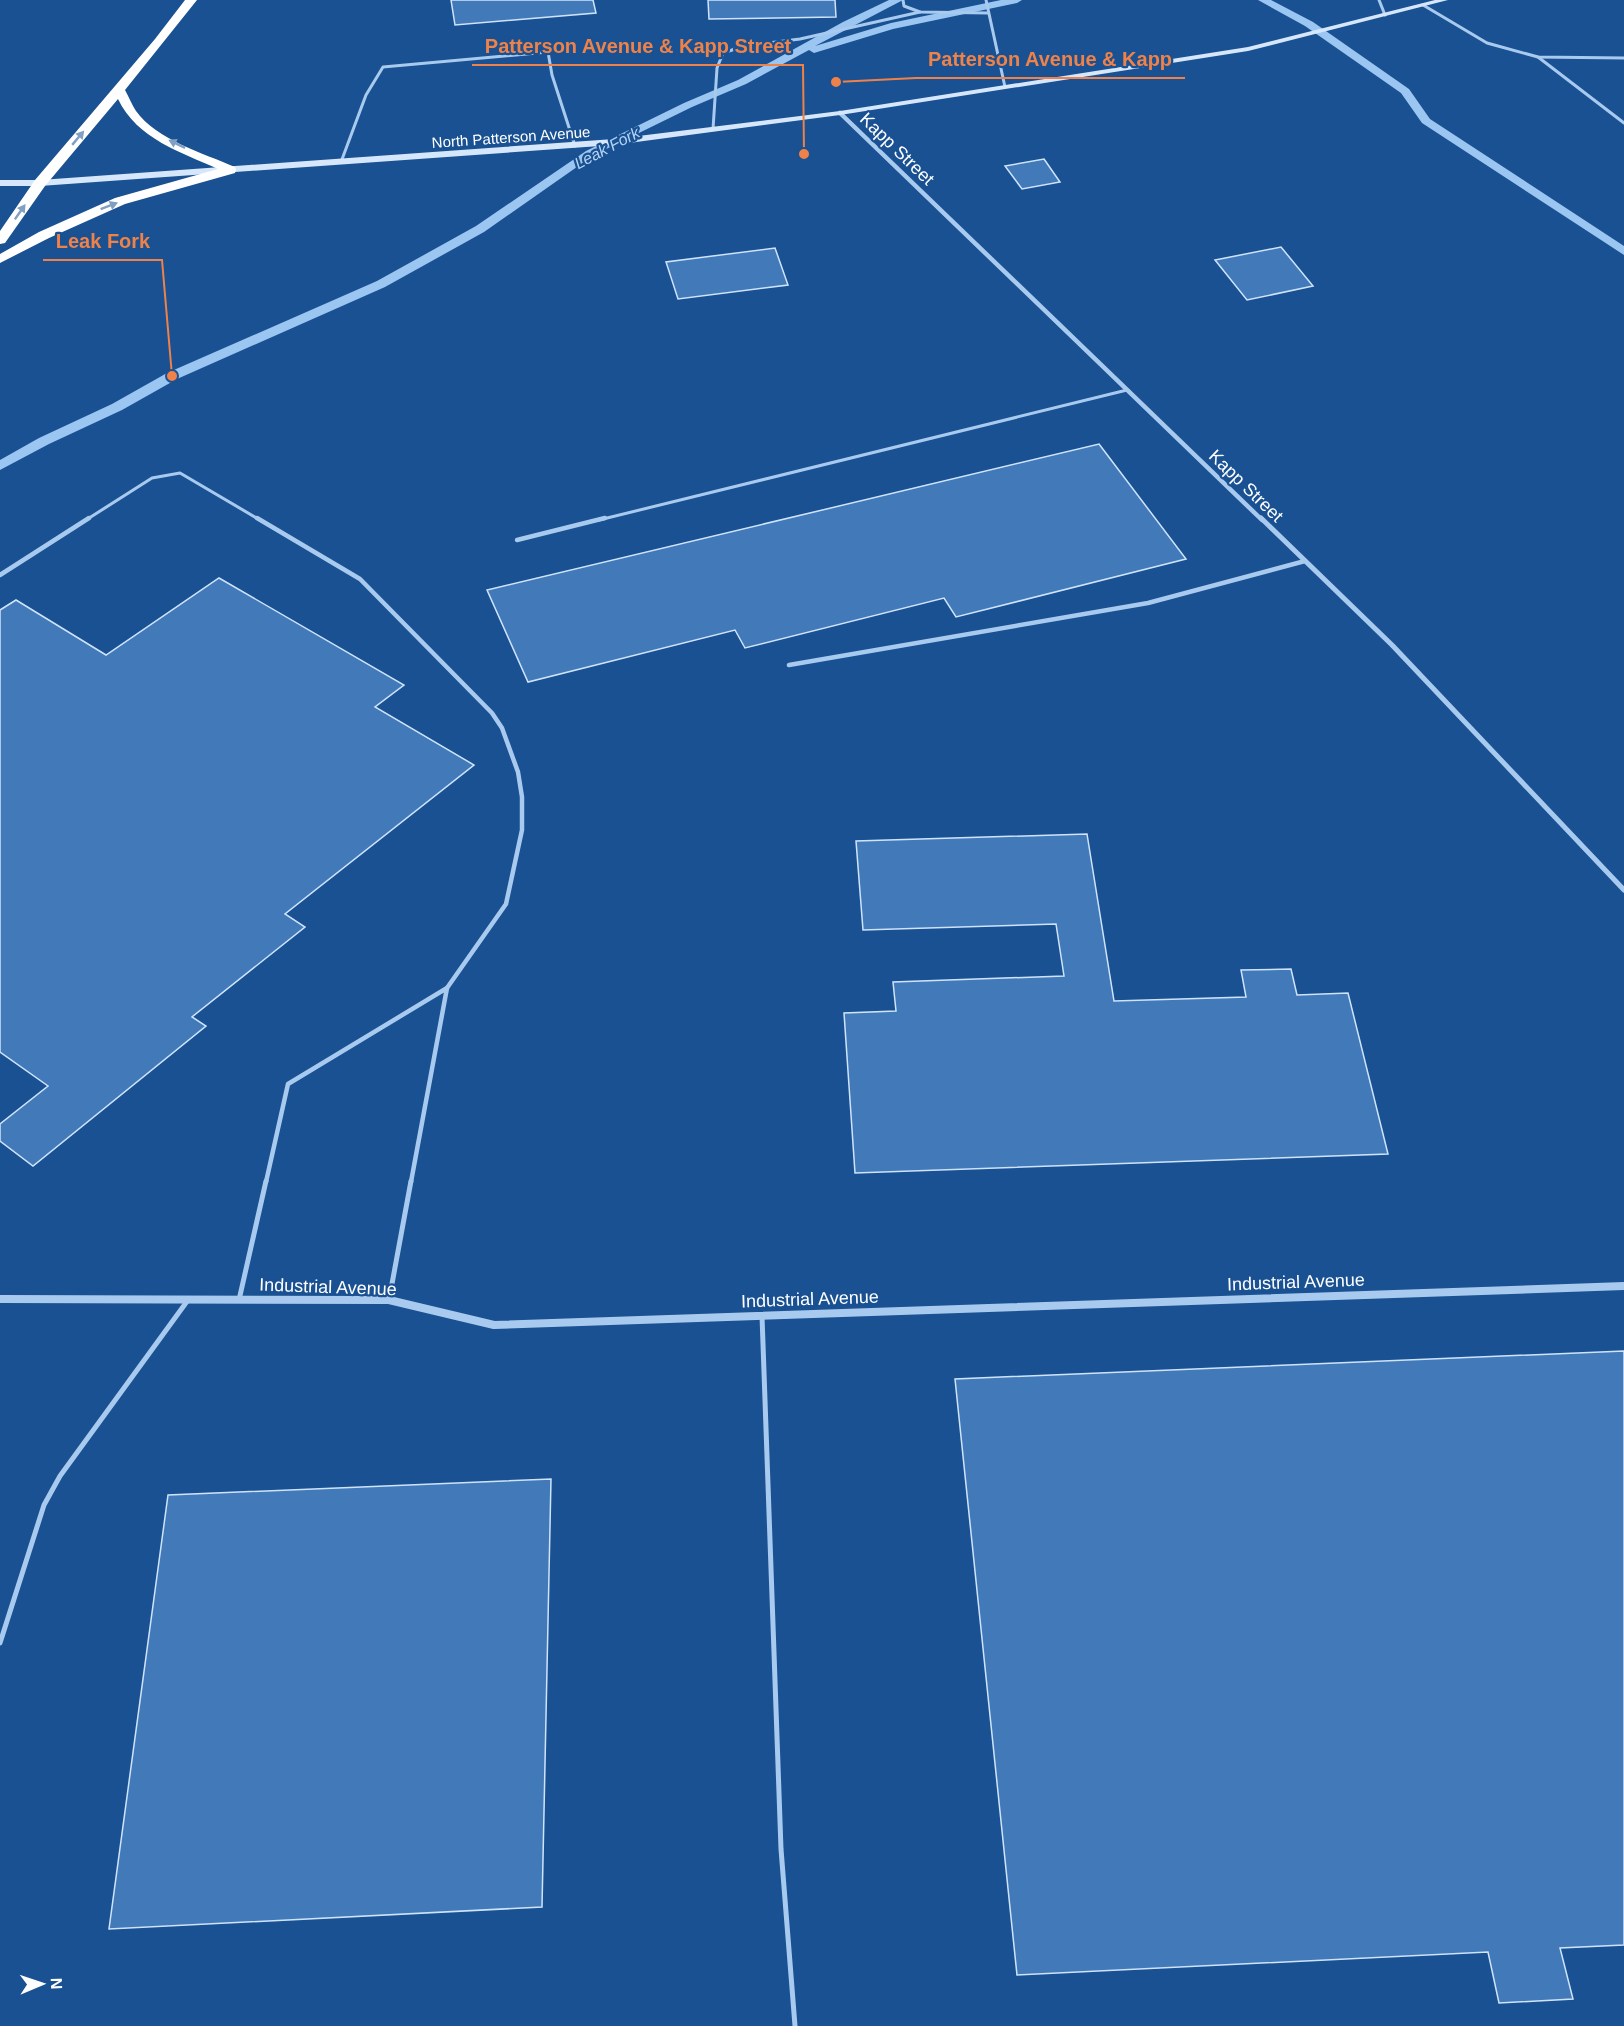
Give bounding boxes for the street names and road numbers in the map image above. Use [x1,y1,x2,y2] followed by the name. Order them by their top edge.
[856,109,938,189] street label: Kapp Street
[431,123,591,151] street label: North Patterson Avenue
[1205,446,1287,526] street label: Kapp Street
[1227,1270,1365,1294] street label: Industrial Avenue
[259,1275,397,1299] street label: Industrial Avenue
[741,1287,879,1311] street label: Industrial Avenue

